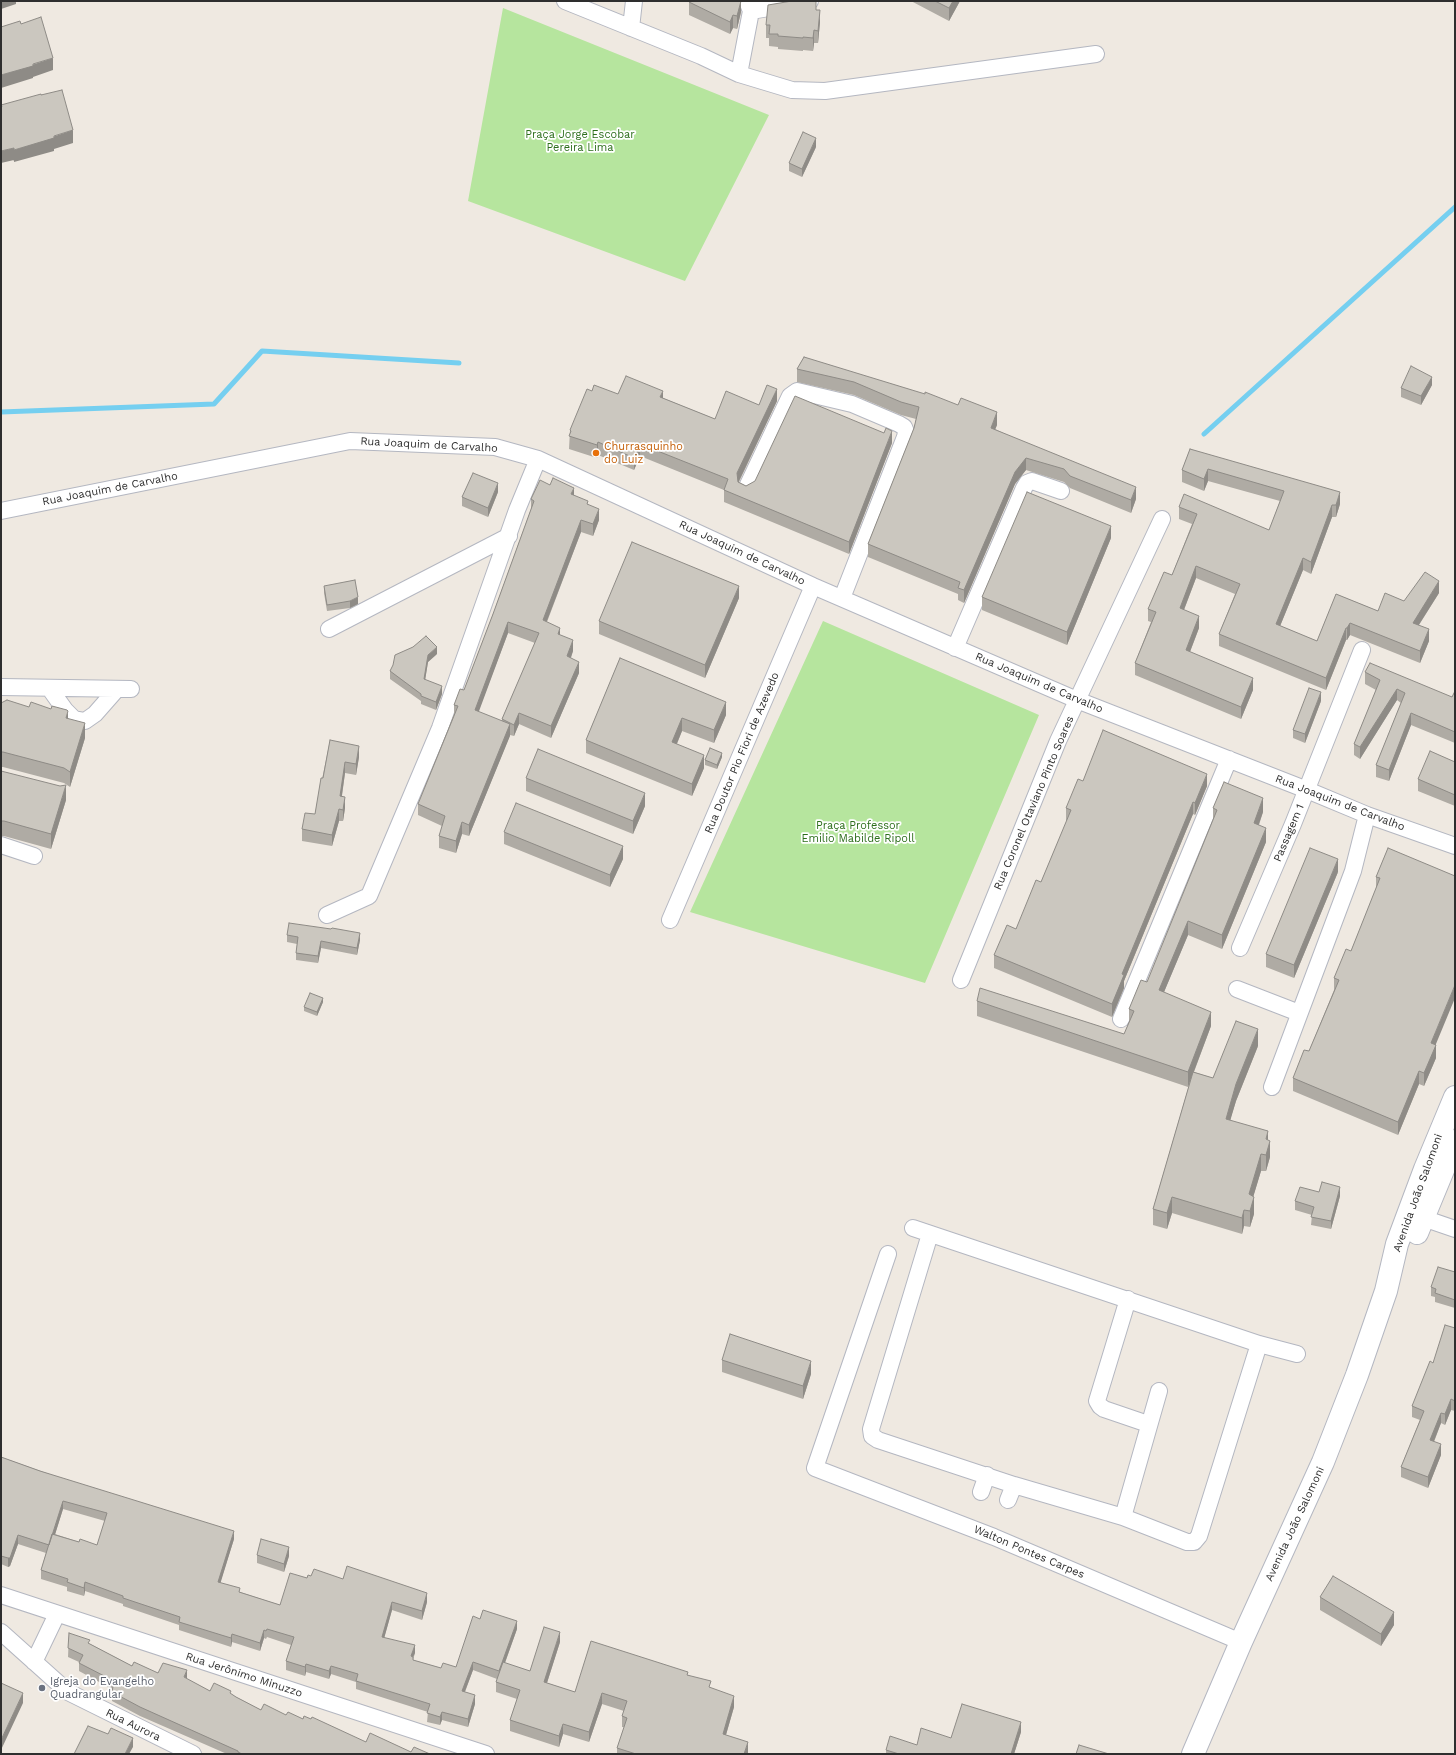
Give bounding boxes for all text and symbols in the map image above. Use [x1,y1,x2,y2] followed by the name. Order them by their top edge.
[525,128,635,154] park label: Praça Jorge Escobar Pereira Lima
[360,435,498,455] street label: Rua Joaquim de Carvalho
[604,440,683,466] place label: Churrasquinho do Luiz
[591,448,601,458] marker: Churrasquinho do Luiz
[41,469,179,509] street label: Rua Joaquim de Carvalho
[677,518,807,588] street label: Rua Joaquim de Carvalho
[973,650,1105,716] street label: Rua Joaquim de Carvalho
[702,670,782,836] street label: Rua Doutor Pio Fiori de Azevedo
[991,714,1077,892] street label: Rua Coronel Otaviano Pinto Soares
[1273,772,1407,834] street label: Rua Joaquim de Carvalho
[1271,802,1307,864] street label: Passagem 1
[801,819,915,845] park label: Praça Professor Emilio Mabilde Ripoll
[1390,1132,1446,1254] street label: Avenida João Salomoni
[1263,1465,1327,1583] street label: Avenida João Salomoni
[972,1523,1086,1581] street label: Walton Pontes Carpes
[184,1650,304,1700] street label: Rua Jerônimo Minuzzo
[50,1675,154,1701] place label: Igreja do Evangelho Quadrangular
[37,1683,47,1693] marker: Igreja do Evangelho Quadrangular
[103,1706,163,1744] street label: Rua Aurora

